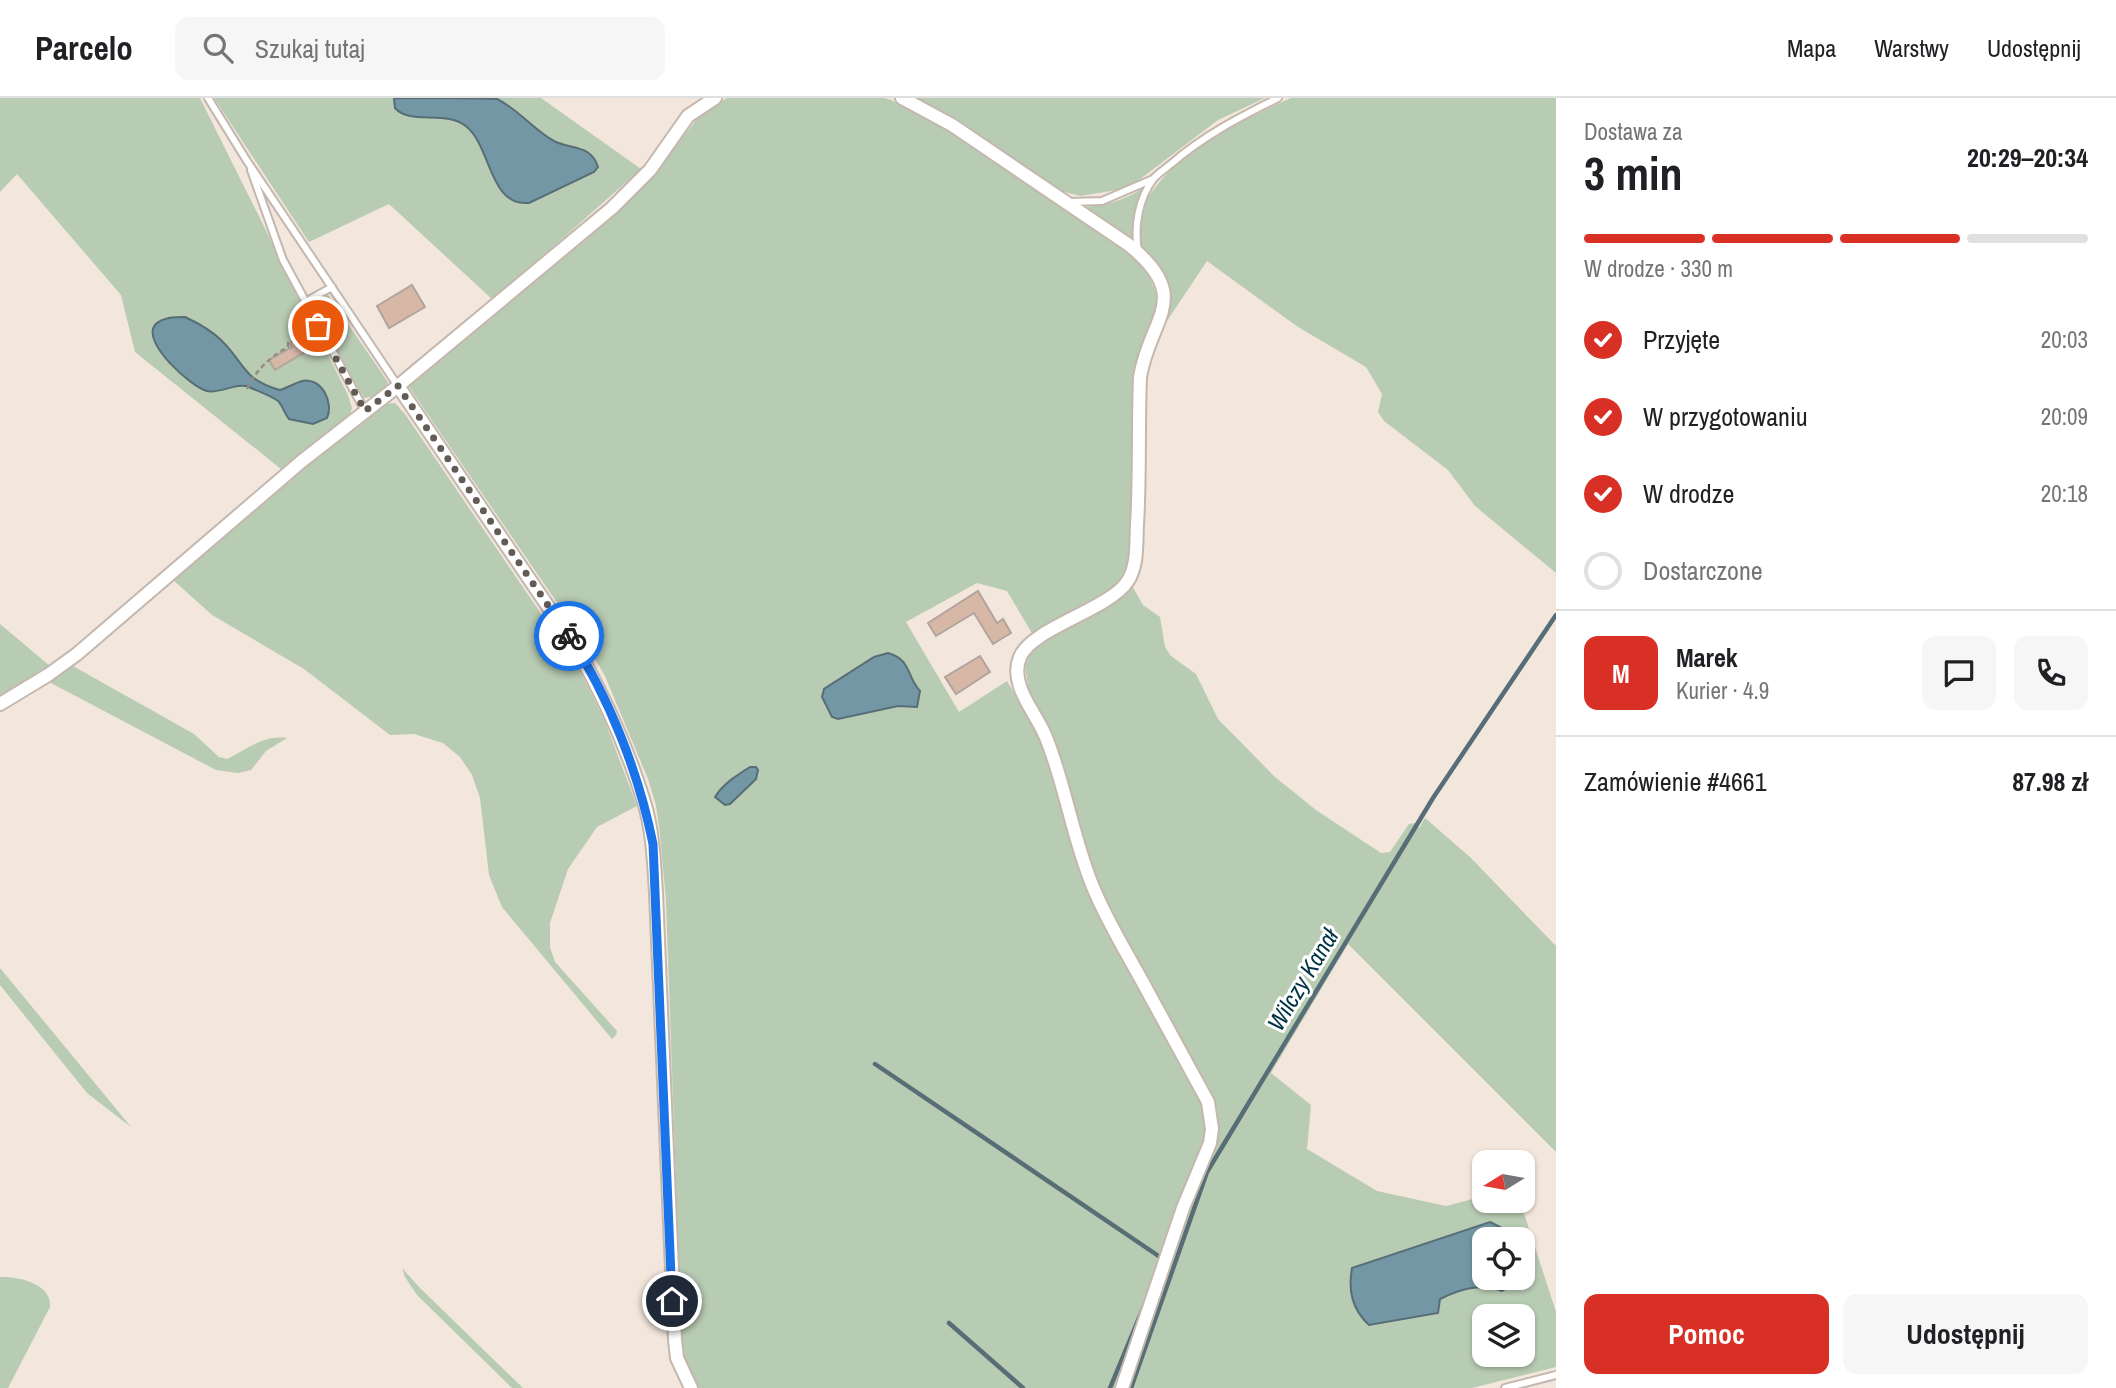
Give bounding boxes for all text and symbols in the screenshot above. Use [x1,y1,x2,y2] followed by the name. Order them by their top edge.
[175,17,665,80] search box
[35,26,133,70] text: Parcelo
[199,29,237,67] icon: search
[255,31,365,66] text: Szukaj tutaj
[1787,32,1836,64] text: Mapa
[1874,32,1949,64] text: Warstwy
[1987,32,2081,64] text: Udostępnij
[1584,116,1683,147] text: Dostawa za
[1967,140,2088,175] text: 20:29–20:34
[1584,142,1683,204] text: 3 min
[1584,253,1733,284] text: W drodze · 330 m
[288,296,348,356] pin
[299,307,337,345] icon: bag
[1584,321,1622,359] icon: check
[1643,322,1720,357] text: Przyjęte
[2041,324,2088,355] text: 20:03
[1584,398,1622,436] icon: check
[1643,399,1808,434] text: W przygotowaniu
[2041,401,2088,432] text: 20:09
[1584,475,1622,513] icon: check
[1643,476,1734,511] text: W drodze
[2041,478,2088,509] text: 20:18
[1643,553,1763,588] text: Dostarczone
[534,601,604,671] courier
[550,617,588,655] icon: bike
[1922,636,1996,710] button: chat
[2014,636,2088,710] button: phone
[1676,640,1738,675] text: Marek
[1612,656,1630,691] text: M
[1676,675,1769,706] text: Kurier · 4.9
[1584,764,1767,799] text: Zamówienie #4661
[2012,764,2088,799] text: 87.98 zł
[1259,920,1346,1036] water label: Wilczy Kanał
[1472,1150,1535,1213] north arrow
[1472,1150,1535,1367] map controls
[1472,1227,1535,1290] button: locate
[642,1271,702,1331] pin
[653,1282,691,1320] icon: home
[1584,1294,1829,1374] button: Pomoc
[1843,1294,2088,1374] button: Udostępnij
[1472,1304,1535,1367] button: layers

